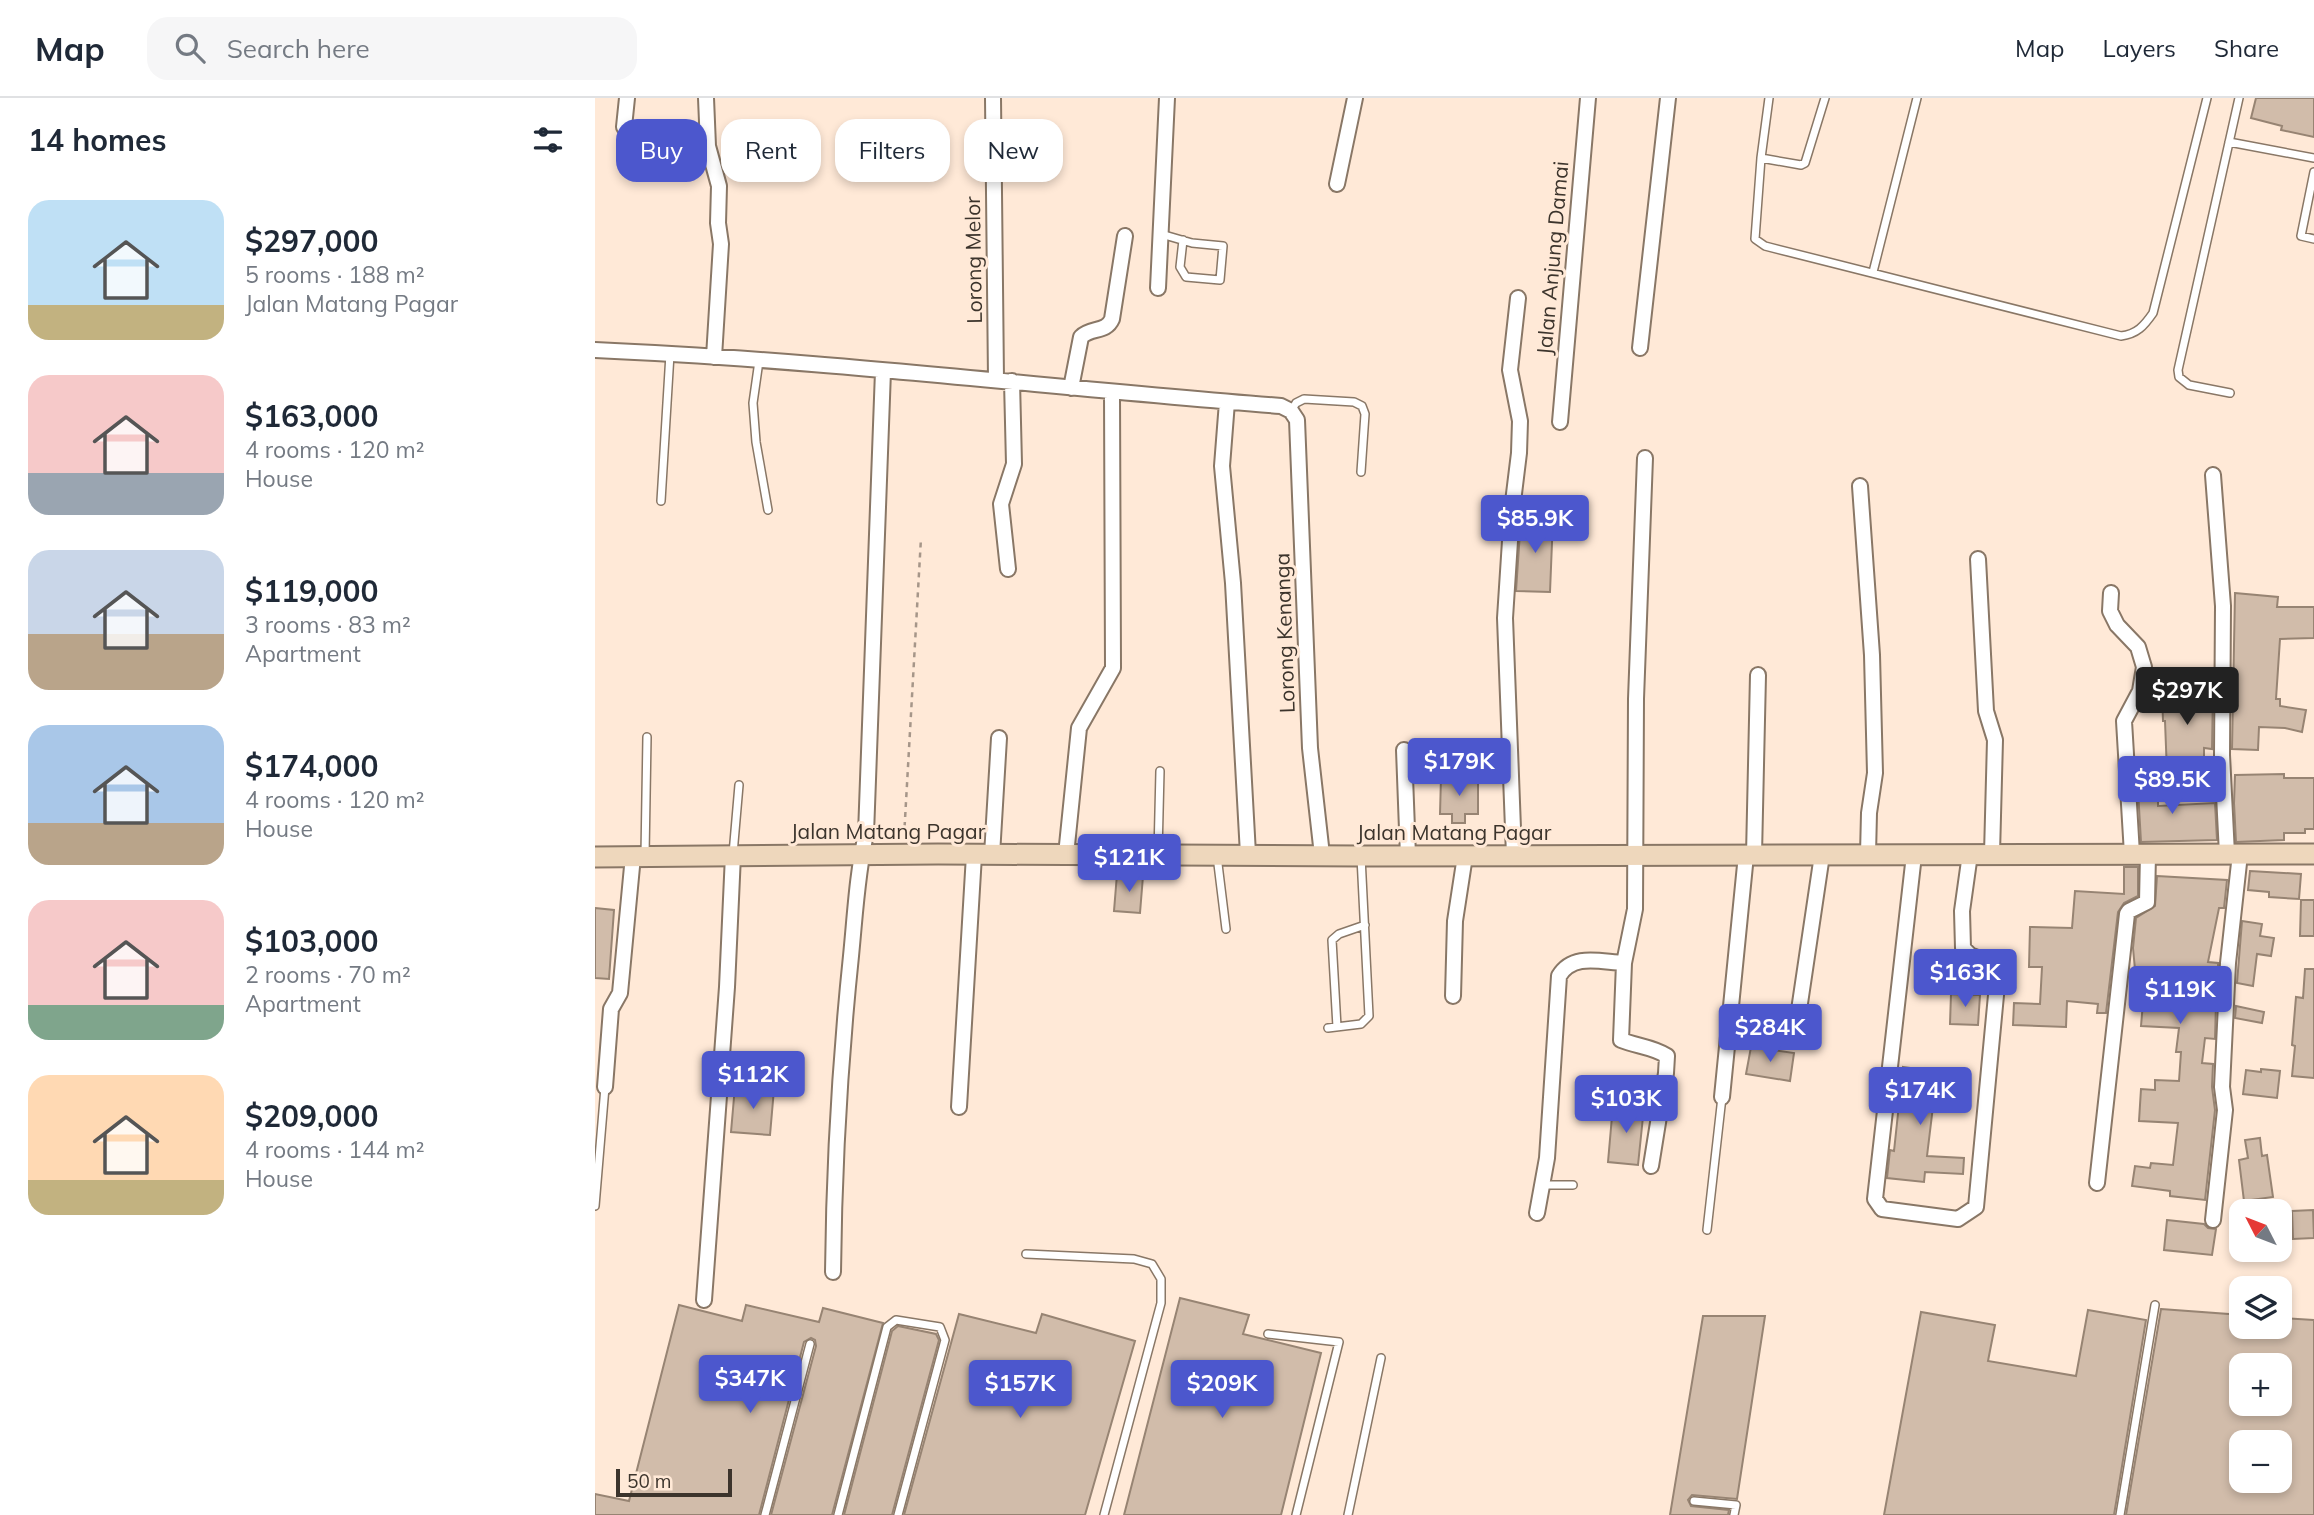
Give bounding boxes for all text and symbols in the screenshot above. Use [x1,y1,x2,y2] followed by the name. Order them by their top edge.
[147,17,637,80] search box
[35,28,105,69] text: Map
[171,29,209,67] icon: search
[227,32,370,65] text: Search here
[2015,33,2064,63] text: Map
[2102,33,2176,63] text: Layers
[2214,33,2279,63] text: Share
[616,119,707,182] chip: Buy
[721,119,821,182] chip: Rent
[835,119,950,182] chip: Filters
[964,119,1063,182] chip: New
[28,121,167,159] text: 14 homes
[529,121,567,159] icon: filters
[1531,160,1573,356] street label: Jalan Anjung Damai
[959,196,987,324] street label: Lorong Melor
[245,222,378,260] text: $297,000
[84,228,168,312] icon: home
[245,260,425,289] text: 5 rooms · 188 m²
[245,289,458,318] text: Jalan Matang Pagar
[245,397,378,435] text: $163,000
[84,403,168,487] icon: home
[245,435,425,464] text: 4 rooms · 120 m²
[245,464,313,493] text: House
[1478,496,1592,555] pin: $85.9K
[1497,503,1573,532] text: $85.9K
[1268,553,1300,714] street label: Lorong Kenanga
[245,572,378,610] text: $119,000
[84,578,168,662] icon: home
[245,610,411,639] text: 3 rooms · 83 m²
[245,639,361,668] text: Apartment
[2138,668,2236,727] pin: $297K
[2152,675,2222,704] text: $297K
[1410,738,1508,798] pin: $179K
[1424,746,1494,775] text: $179K
[245,747,378,785] text: $174,000
[84,753,168,837] icon: home
[2115,756,2229,816] pin: $89.5K
[2134,764,2210,793] text: $89.5K
[245,785,425,814] text: 4 rooms · 120 m²
[245,814,313,843] text: House
[791,818,986,844] street label: Jalan Matang Pagar
[1357,819,1552,845] street label: Jalan Matang Pagar
[1080,834,1178,894] pin: $121K
[1094,842,1164,871] text: $121K
[245,922,378,960] text: $103,000
[84,928,168,1012] icon: home
[1916,950,2014,1009] pin: $163K
[1930,957,2000,986] text: $163K
[245,960,411,989] text: 2 rooms · 70 m²
[2131,967,2229,1026] pin: $119K
[2145,974,2215,1003] text: $119K
[245,989,361,1018] text: Apartment
[1721,1004,1819,1064] pin: $284K
[1735,1012,1805,1041] text: $284K
[704,1052,802,1111] pin: $112K
[718,1059,788,1088] text: $112K
[1871,1068,1969,1127] pin: $174K
[1885,1075,1955,1104] text: $174K
[1577,1076,1675,1135] pin: $103K
[1591,1083,1661,1112] text: $103K
[245,1097,378,1135] text: $209,000
[84,1103,168,1187] icon: home
[245,1135,425,1164] text: 4 rooms · 144 m²
[245,1164,313,1193] text: House
[2229,1199,2293,1262] north arrow
[2229,1199,2292,1493] map controls
[2229,1276,2292,1339] button: layers
[2229,1353,2292,1416] button: +
[701,1356,799,1415] pin: $347K
[971,1360,1069,1420] pin: $157K
[1173,1360,1271,1420] pin: $209K
[715,1363,785,1392] text: $347K
[985,1368,1055,1397] text: $157K
[1187,1368,1257,1397] text: $209K
[2229,1430,2292,1493] button: −
[616,1466,731,1498] scale bar
[627,1469,671,1493] text: 50 m

